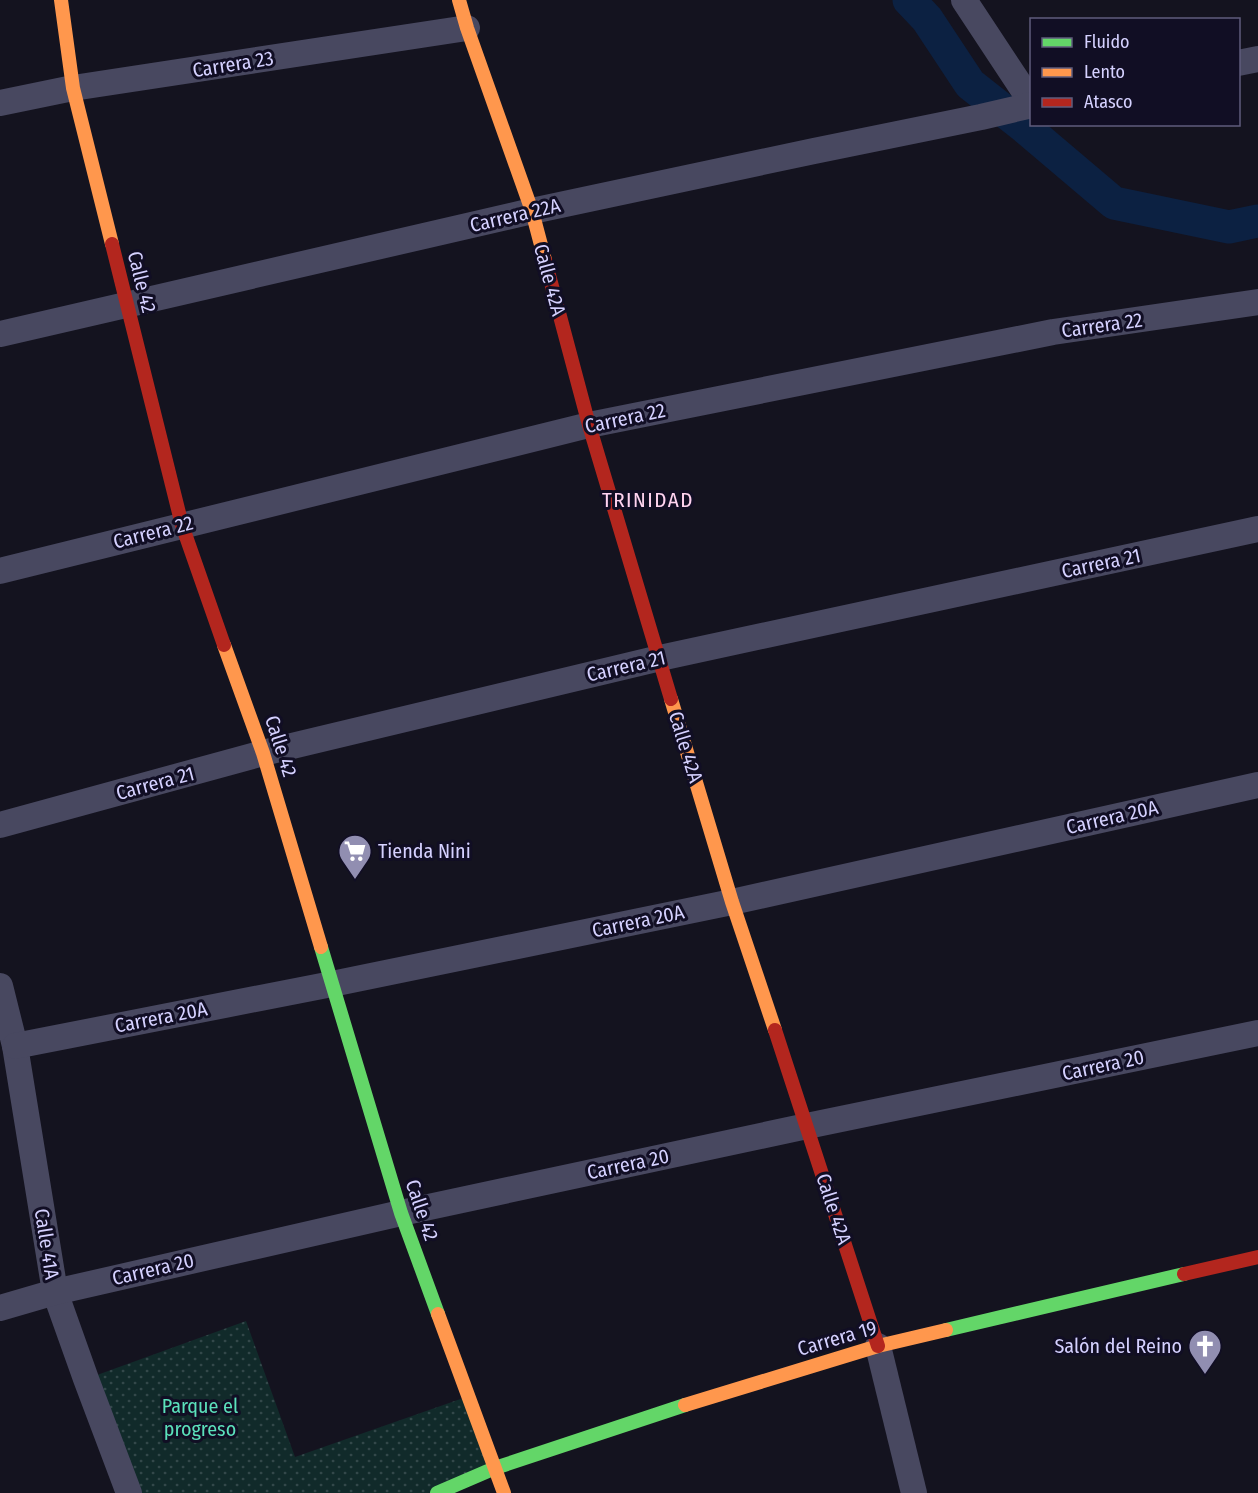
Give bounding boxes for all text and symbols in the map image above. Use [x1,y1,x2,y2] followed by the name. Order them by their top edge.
[1030,18,1240,126] legend
[1084,31,1130,53] text: Fluido
[191,46,275,82] street label: Carrera 23
[1084,61,1125,83] text: Lento
[1084,91,1132,113] text: Atasco
[467,193,563,237] street label: Carrera 22A
[529,241,571,319] street label: Calle 42A
[123,249,161,316] street label: Calle 42
[1060,307,1144,343] street label: Carrera 22
[583,398,668,438] street label: Carrera 22
[602,487,694,513] district label: TRINIDAD
[111,510,196,554] street label: Carrera 22
[1059,543,1143,583] street label: Carrera 21
[584,645,668,687] street label: Carrera 21
[664,708,708,786] street label: Calle 42A
[260,712,302,780] street label: Calle 42
[113,761,197,805] street label: Carrera 21
[1064,795,1161,839] street label: Carrera 20A
[337,833,373,880] supermarket icon: Tienda Nini
[378,839,471,863] place label: Tienda Nini
[590,899,687,942] street label: Carrera 20A
[113,996,210,1038] street label: Carrera 20A
[1060,1045,1146,1085] street label: Carrera 20
[585,1144,671,1184] street label: Carrera 20
[811,1170,857,1248] street label: Calle 42A
[400,1176,444,1244] street label: Calle 42
[30,1207,65,1282] street label: Calle 41A
[110,1248,196,1290] street label: Carrera 20
[795,1315,879,1361] street label: Carrera 19
[1187,1328,1223,1375] church icon: Salón del Reino
[1054,1334,1182,1358] place label: Salón del Reino
[162,1394,238,1441] park label: Parque el progreso

